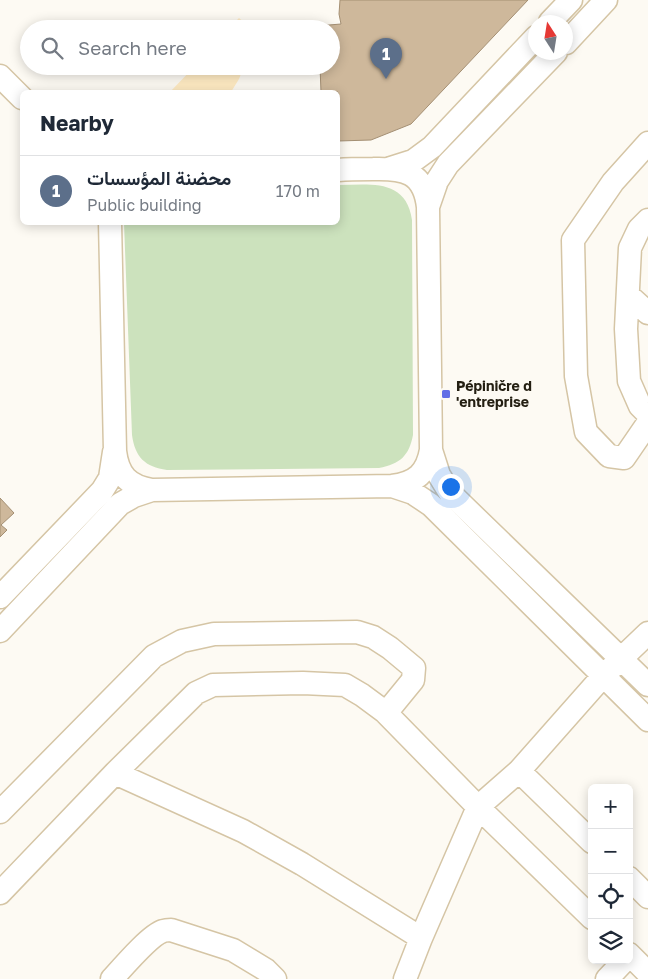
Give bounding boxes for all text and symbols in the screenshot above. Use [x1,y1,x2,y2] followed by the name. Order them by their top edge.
[528,15,573,60] north arrow
[20,20,340,75] search box
[38,34,66,62] icon: search
[78,36,187,59] text: Search here
[370,38,402,79] pin: 1
[40,110,114,136] text: Nearby
[87,166,231,189] text: محضنة المؤسسات
[52,181,60,201] text: 1
[276,181,320,201] text: 170 m
[87,195,202,215] text: Public building
[456,377,532,410] place label: Pépiničre d 'entreprise
[440,388,452,400] marker: Pépiničre d 'entreprise
[438,474,464,500] your location
[588,784,633,964] map controls
[588,784,633,829] button: +
[588,829,633,874] button: −
[588,874,633,919] button: locate
[588,919,633,964] button: layers

